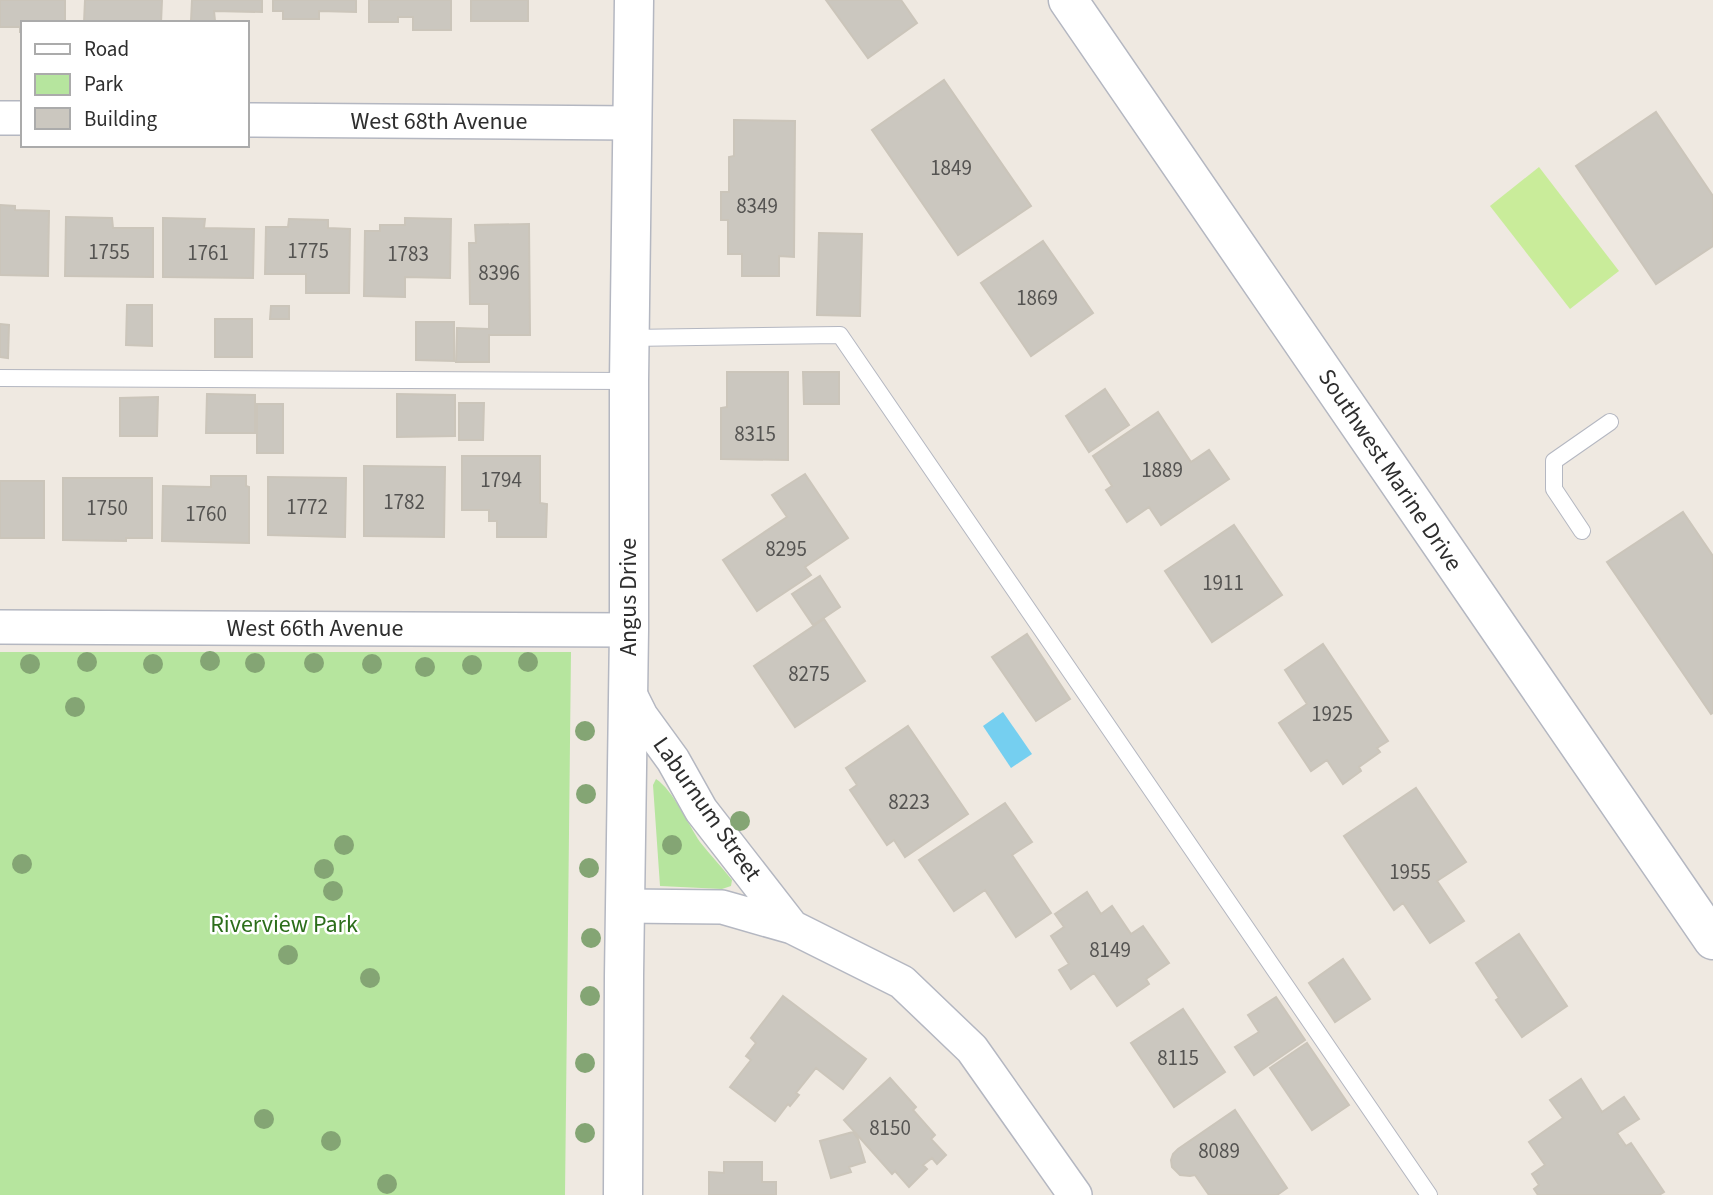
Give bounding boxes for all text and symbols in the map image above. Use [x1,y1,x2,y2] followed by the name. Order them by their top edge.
[21,21,248,147] legend
[84,34,129,64] text: Road
[84,69,124,99] text: Park
[84,104,158,134] text: Building
[350,104,528,139] street label: West 68th Avenue
[930,153,972,183] house number: 1849
[736,191,778,221] house number: 8349
[287,236,329,266] house number: 1775
[88,237,130,267] house number: 1755
[187,238,229,268] house number: 1761
[387,239,429,269] house number: 1783
[478,258,520,288] house number: 8396
[1016,283,1058,313] house number: 1869
[1309,362,1471,578] street label: Southwest Marine Drive
[734,419,776,449] house number: 8315
[1141,455,1183,485] house number: 1889
[480,465,522,495] house number: 1794
[383,487,425,517] house number: 1782
[286,492,328,522] house number: 1772
[86,493,128,523] house number: 1750
[185,499,227,529] house number: 1760
[765,534,807,564] house number: 8295
[611,538,646,656] street label: Angus Drive
[1202,568,1244,598] house number: 1911
[226,611,404,646] street label: West 66th Avenue
[788,659,830,689] house number: 8275
[1311,699,1353,729] house number: 1925
[644,730,770,888] street label: Laburnum Street
[888,787,930,817] house number: 8223
[1389,857,1431,887] house number: 1955
[210,907,358,942] park label: Riverview Park
[1089,935,1131,965] house number: 8149
[1157,1043,1199,1073] house number: 8115
[869,1113,911,1143] house number: 8150
[1198,1136,1240,1166] house number: 8089

